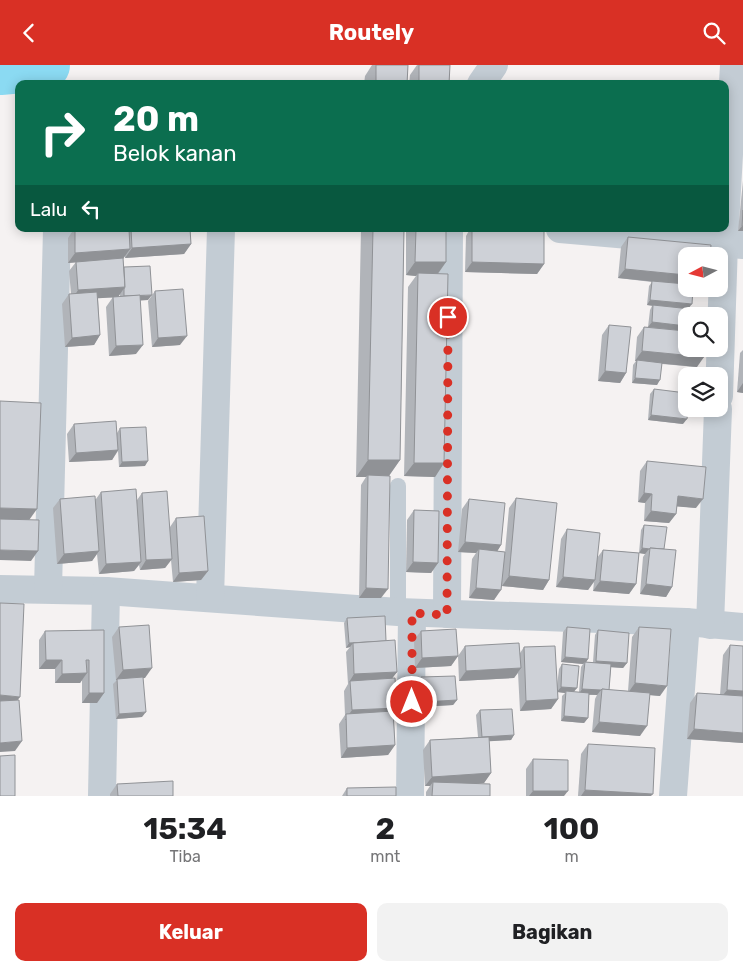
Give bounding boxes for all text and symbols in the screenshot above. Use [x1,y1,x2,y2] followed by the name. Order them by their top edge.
[15,19,43,47] icon: back
[329,19,414,46] text: Routely
[700,19,728,47] icon: search
[113,98,199,140] text: 20 m
[30,100,95,165] icon: right
[113,140,237,167] text: Belok kanan
[77,195,105,223] icon: left
[30,198,67,221] text: Lalu
[678,247,728,297] north arrow
[678,247,728,417] map controls
[427,296,469,338] pin
[434,303,462,331] icon: arrive
[678,307,728,357] button: search
[678,367,728,417] button: layers
[385,675,437,727] position arrow
[143,811,227,847] text: 15:34
[376,811,395,847] text: 2
[544,811,600,847] text: 100
[169,847,201,866] text: Tiba
[370,847,400,866] text: mnt
[565,847,579,866] text: m
[15,903,367,961] button: Keluar
[377,903,728,961] button: Bagikan

